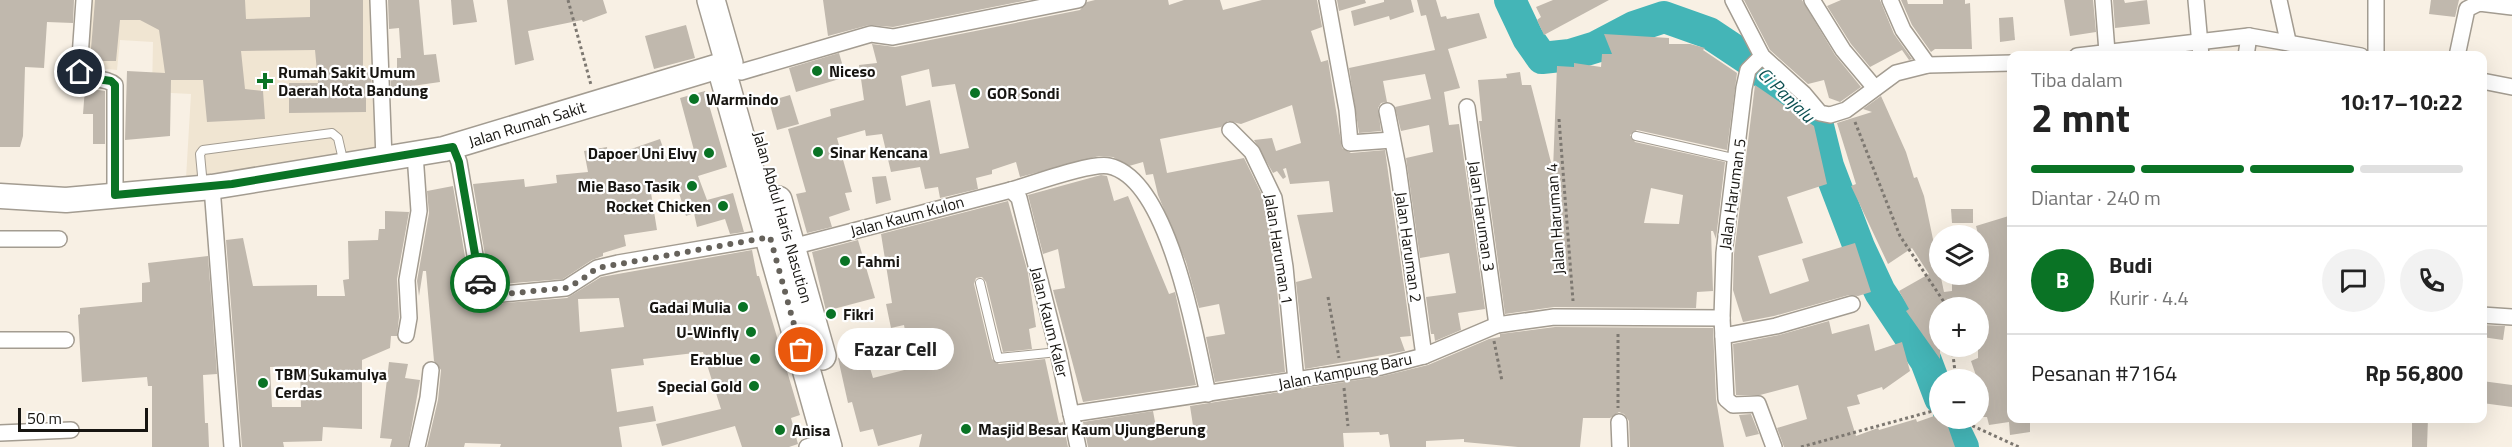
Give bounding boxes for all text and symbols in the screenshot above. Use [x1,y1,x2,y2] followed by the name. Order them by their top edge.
[54,46,105,97] pin
[63,55,96,88] icon: home
[829,59,876,83] place label: Niceso
[278,60,429,102] place label: Rumah Sakit Umum Daerah Kota Bandung
[1752,61,1822,129] water label: Ci Panjalu
[810,64,824,78] marker: Niceso
[2031,64,2123,95] text: Tiba dalam
[256,72,274,90] marker: Rumah Sakit Umum Daerah Kota Bandung
[987,81,1060,105] place label: GOR Sondi
[2340,85,2463,119] text: 10:17–10:22
[968,86,982,100] marker: GOR Sondi
[706,87,778,111] place label: Warmindo
[2031,88,2130,147] text: 2 mnt
[687,92,701,106] marker: Warmindo
[465,95,589,153] street label: Jalan Rumah Sakit
[747,128,819,306] street label: Jalan Abdul Haris Nasution
[1712,137,1752,251] street label: Jalan Haruman 5
[830,140,928,164] place label: Sinar Kencana
[588,141,697,165] place label: Dapoer Uni Elvy
[811,145,825,159] marker: Sinar Kencana
[702,146,716,160] marker: Dapoer Uni Elvy
[1462,159,1502,273] street label: Jalan Haruman 3
[1539,162,1571,276] street label: Jalan Haruman 4
[578,174,681,198] place label: Mie Baso Tasik
[685,179,699,193] marker: Mie Baso Tasik
[2031,182,2161,213] text: Diantar · 240 m
[847,189,967,243] street label: Jalan Kaum Kulon
[1389,190,1429,304] street label: Jalan Haruman 2
[1258,192,1300,306] street label: Jalan Haruman 1
[606,194,711,218] place label: Rocket Chicken
[716,199,730,213] marker: Rocket Chicken
[1929,225,1989,429] map controls
[1929,225,1989,285] button: layers
[2109,248,2152,282] text: Budi
[857,249,900,273] place label: Fahmi
[2322,249,2385,312] button: chat
[2400,249,2463,312] button: phone
[450,253,510,313] courier
[838,254,852,268] marker: Fahmi
[2056,263,2069,297] text: B
[1025,264,1075,380] street label: Jalan Kaum Kaler
[464,267,497,300] icon: car
[2109,282,2189,313] text: Kurir · 4.4
[649,295,731,319] place label: Gadai Mulia
[1929,297,1989,357] button: +
[736,300,750,314] marker: Gadai Mulia
[843,302,874,326] place label: Fikri
[824,307,838,321] marker: Fikri
[676,320,739,344] place label: U-Winfly
[775,324,826,375] pin
[744,325,758,339] marker: U-Winfly
[837,329,954,371] callout: Fazar Cell
[784,333,817,366] icon: bag
[854,333,937,364] text: Fazar Cell
[1276,346,1414,396] street label: Jalan Kampung Baru
[690,347,743,371] place label: Erablue
[748,352,762,366] marker: Erablue
[2031,356,2177,390] text: Pesanan #7164
[2365,356,2463,390] text: Rp 56,800
[275,362,387,404] place label: TBM Sukamulya Cerdas
[1929,369,1989,429] button: −
[658,374,742,398] place label: Special Gold
[256,376,270,390] marker: TBM Sukamulya Cerdas
[747,379,761,393] marker: Special Gold
[18,405,148,432] scale bar
[27,406,62,430] text: 50 m
[978,417,1206,441] place label: Masjid Besar Kaum UjungBerung
[792,418,830,442] place label: Anisa
[959,422,973,436] marker: Masjid Besar Kaum UjungBerung
[773,423,787,437] marker: Anisa

